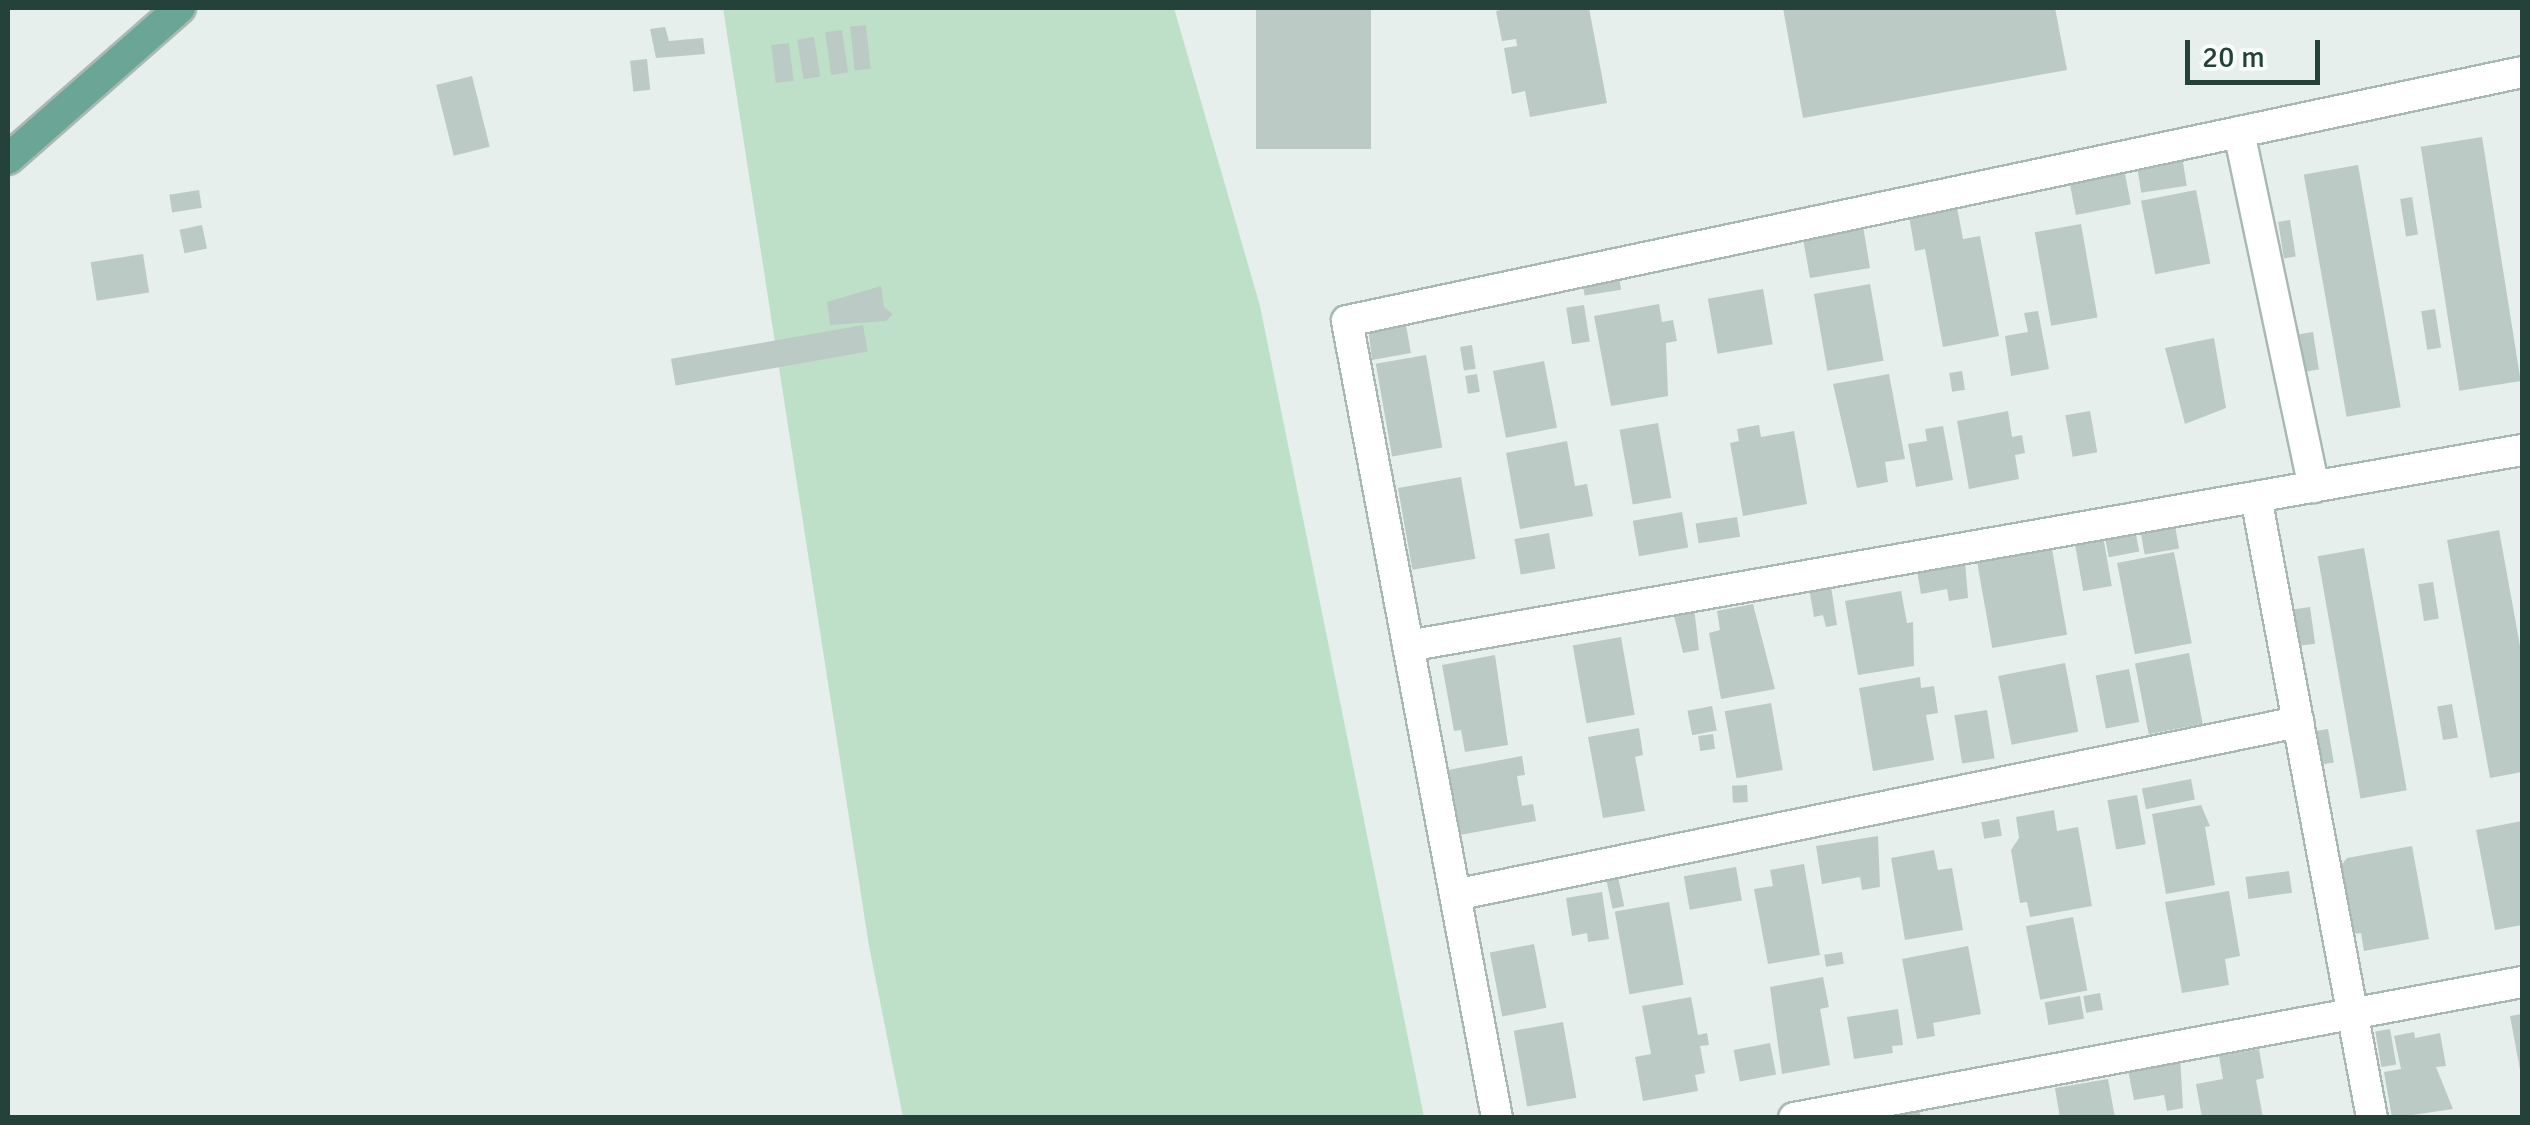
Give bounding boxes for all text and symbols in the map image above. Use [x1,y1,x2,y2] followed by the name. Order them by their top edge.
[2190,20,2325,82] scale bar
[2202,39,2265,76] text: 20 m

